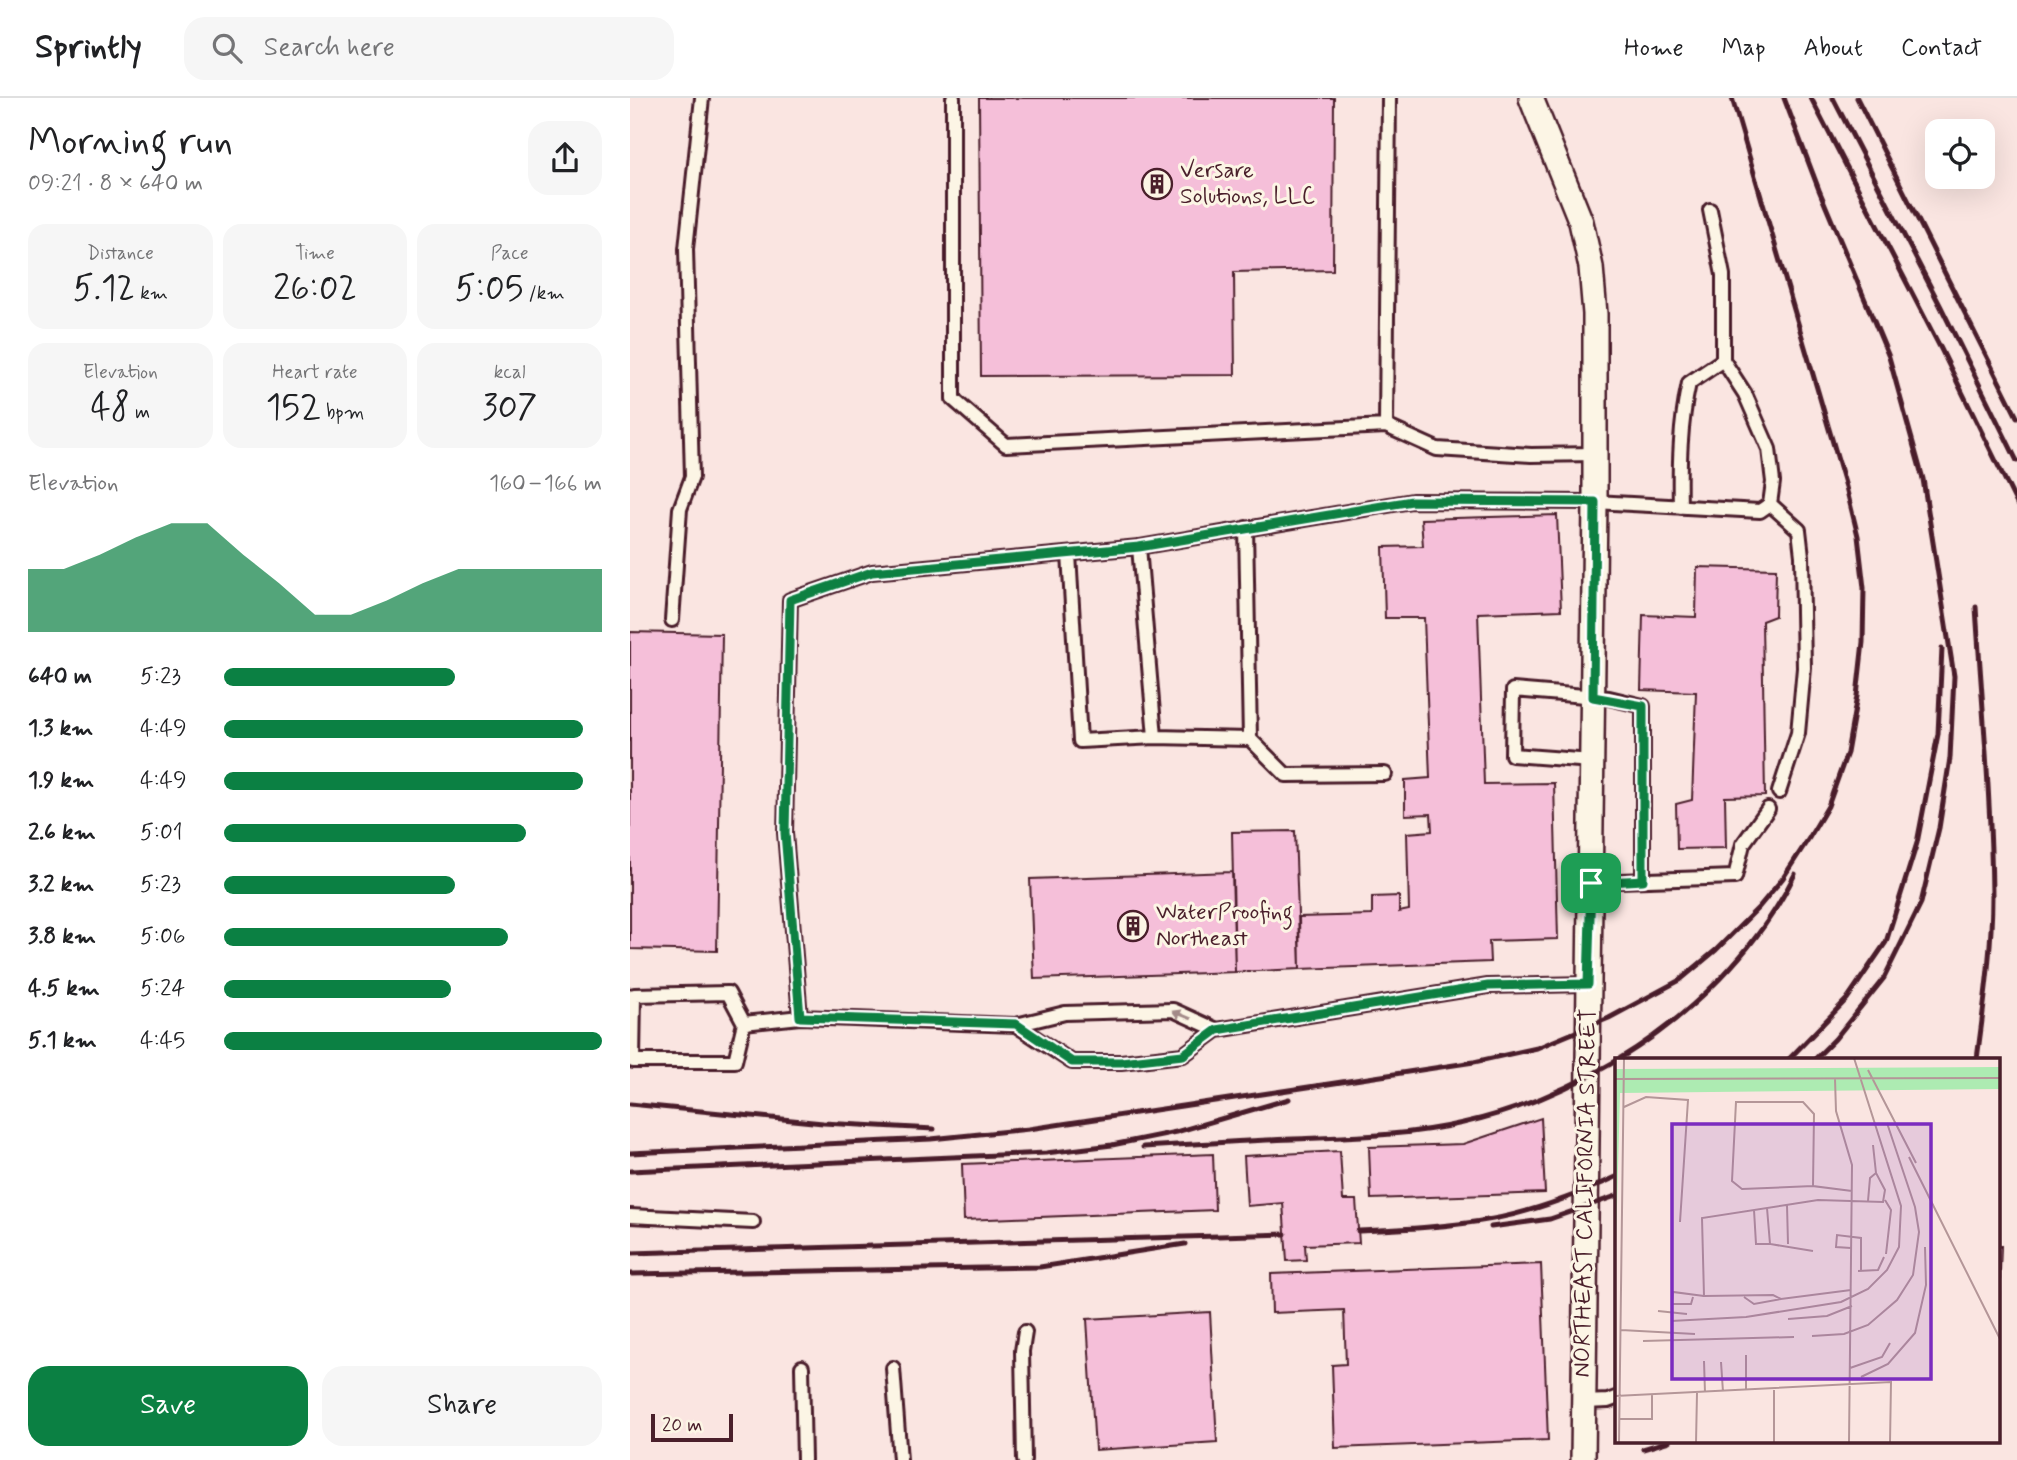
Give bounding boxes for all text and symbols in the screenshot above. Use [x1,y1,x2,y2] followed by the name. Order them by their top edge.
[184,17,674,80] search box
[35,26,142,70] text: Sprintly
[208,29,246,67] icon: search
[264,31,395,65] text: Search here
[1624,33,1684,64] text: Home
[1722,33,1766,64] text: Map
[1804,33,1863,64] text: About
[1901,33,1982,64] text: Contact
[28,118,233,167] text: Morning run
[1925,119,1995,189] map controls
[1925,119,1995,189] button: locate
[528,121,602,195] button: share
[1180,156,1315,212] place label: Versare Solutions, LLC
[1140,167,1174,201] building icon: Versare Solutions, LLC
[28,169,203,199] text: 09:21 · 8 × 640 m
[87,241,154,266] text: Distance
[295,241,335,266] text: Time
[491,241,529,266] text: Pace
[73,266,135,312] text: 5.12
[273,266,357,312] text: 26:02
[455,266,523,312] text: 5:05
[135,281,168,306] text: km
[523,281,565,306] text: /km
[83,360,158,385] text: Elevation
[272,360,358,385] text: Heart rate
[494,360,526,385] text: kcal
[90,385,130,431] text: 48
[266,385,321,431] text: 152
[482,385,537,431] text: 307
[130,400,150,425] text: m
[321,400,364,425] text: bpm
[28,469,119,499] text: Elevation
[489,469,602,499] text: 160–166 m
[28,662,92,692] text: 640 m
[140,662,181,692] text: 5:23
[28,714,93,744] text: 1.3 km
[140,714,187,744] text: 4:49
[28,766,94,796] text: 1.9 km
[140,766,187,796] text: 4:49
[28,818,96,848] text: 2.6 km
[140,818,183,848] text: 5:01
[1561,853,1621,913] pin
[1572,864,1610,902] icon: arrive
[28,870,94,900] text: 3.2 km
[140,870,181,900] text: 5:23
[1156,898,1293,954] place label: WaterProofing Northeast
[1116,909,1150,943] building icon: WaterProofing Northeast
[28,922,96,952] text: 3.8 km
[140,922,186,952] text: 5:06
[28,974,100,1004] text: 4.5 km
[140,974,185,1004] text: 5:24
[1568,1008,1604,1378] street label: NORTHEAST CALIFORNIA STREET
[1171,1009,1192,1020] one-way arrow
[28,1026,97,1056] text: 5.1 km
[140,1026,185,1056] text: 4:45
[1615,1058,2000,1442] inset map
[28,1366,308,1446] button: Save
[322,1366,602,1446] button: Share
[651,1411,733,1443] scale bar
[662,1413,702,1438] text: 20 m

